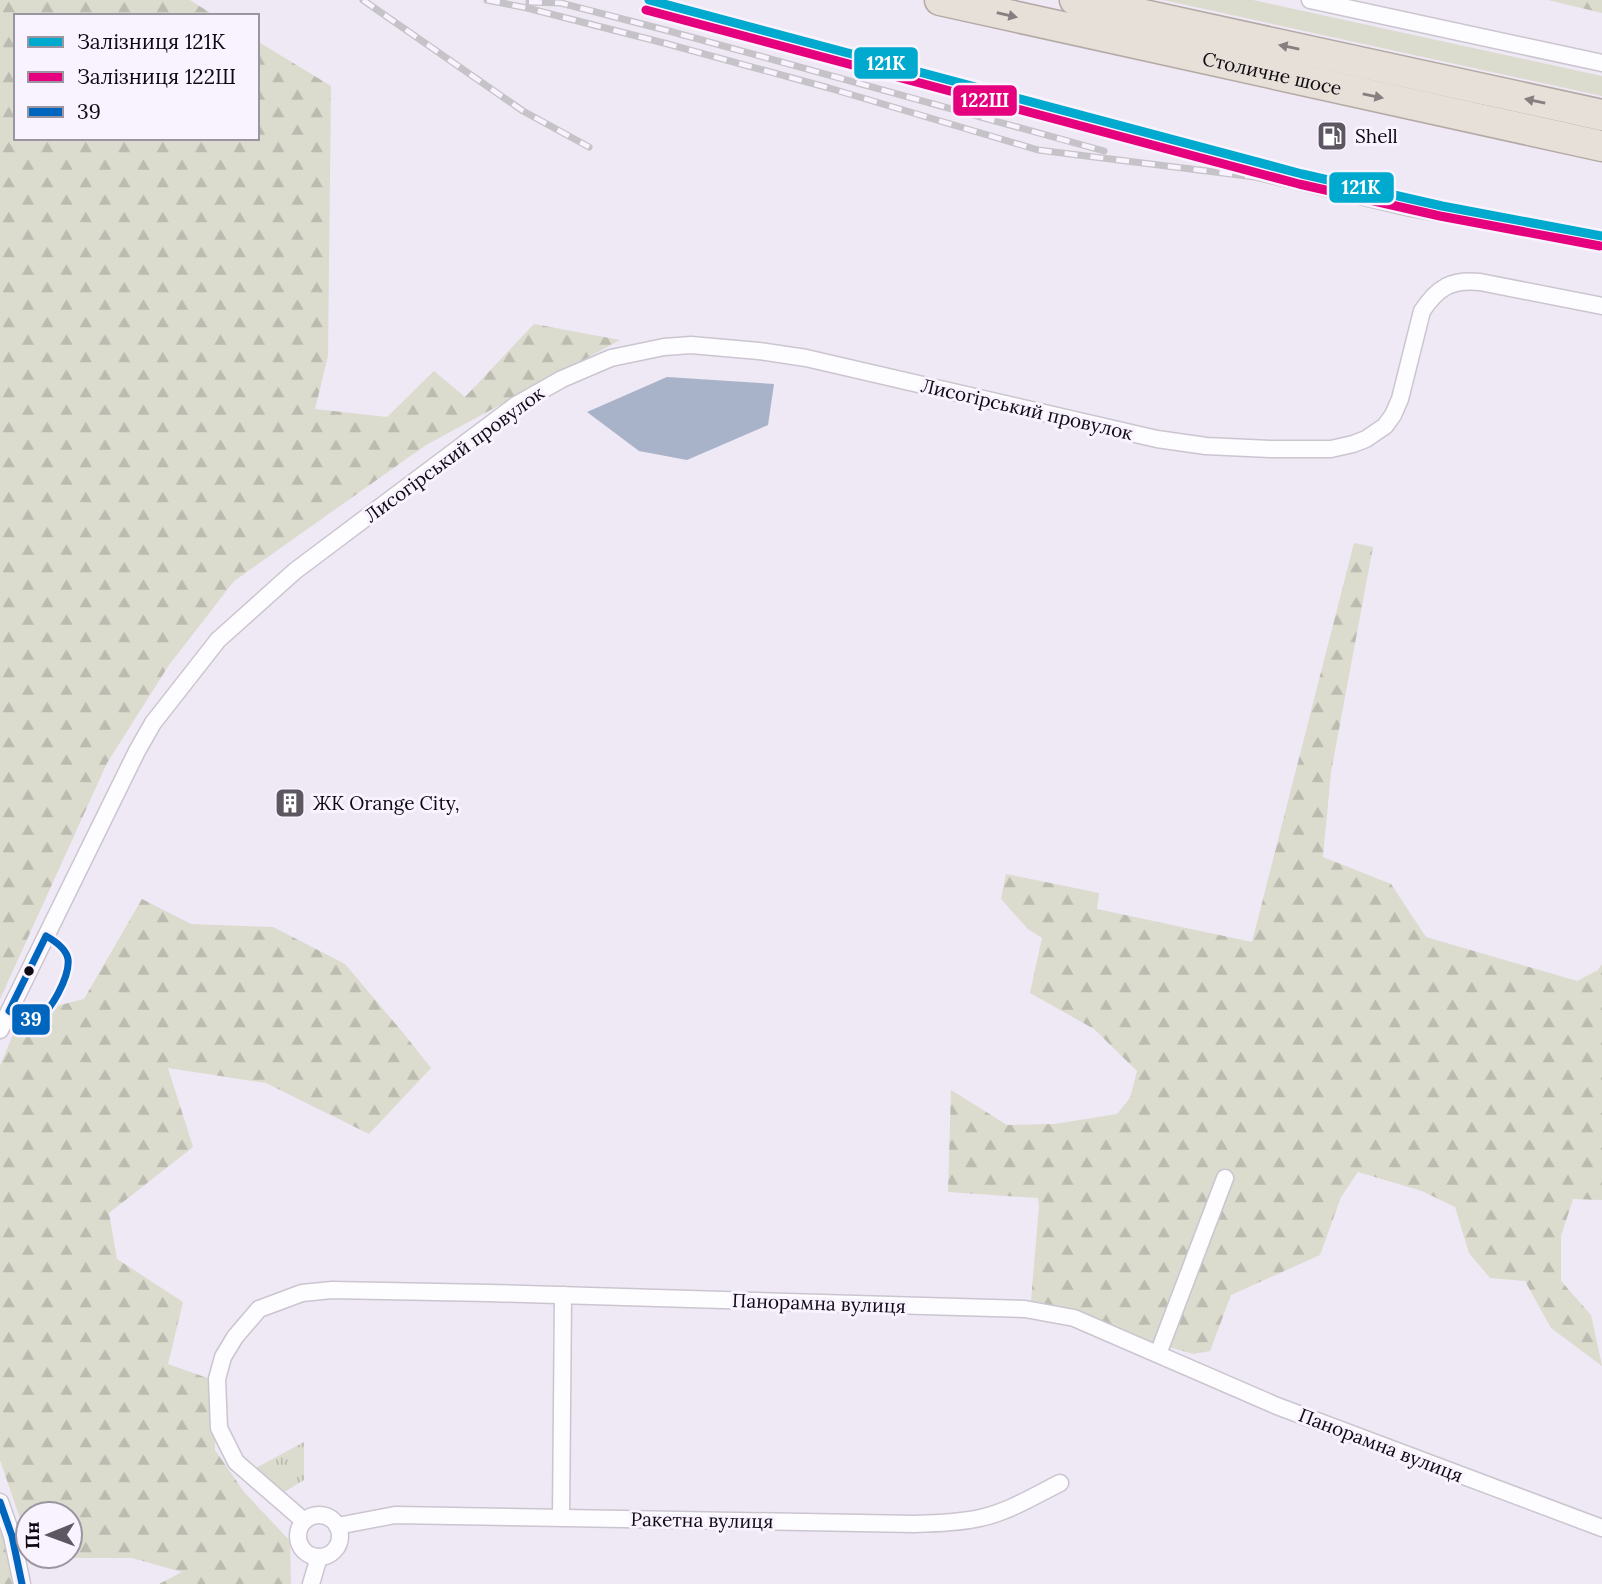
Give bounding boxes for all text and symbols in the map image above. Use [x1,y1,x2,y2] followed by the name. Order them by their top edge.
[996,10,1018,21] one-way arrow
[14,14,259,140] legend
[77,28,226,55] text: Залізниця 121К
[1278,42,1300,53] one-way arrow
[853,46,919,80] line badge: 121К
[1200,46,1344,100] street label: Столичне шосе
[866,51,906,75] text: 121К
[77,63,236,90] text: Залізниця 122Ш
[952,84,1018,117] line badge: 122Ш
[961,88,1009,112] text: 122Ш
[1362,90,1384,101] one-way arrow
[1524,95,1546,106] one-way arrow
[77,98,101,125] text: 39
[1315,119,1349,153] fuel station icon: Shell
[1355,124,1398,148] place label: Shell
[1328,171,1395,204] line badge: 121К
[1341,175,1381,199] text: 121К
[919,373,1136,445] street label: Лисогірський провулок
[359,380,549,527] street label: Лисогірський провулок
[273,786,307,820] building icon: ЖК Orange City,
[313,791,460,815] place label: ЖК Orange City,
[22,964,36,978] unlabelled marker
[11,1003,51,1036] line badge: 39
[20,1007,42,1031] text: 39
[732,1288,906,1318] street label: Панорамна вулиця
[1296,1403,1466,1487] street label: Панорамна вулиця
[14,1500,84,1570] north arrow
[630,1507,774,1533] street label: Ракетна вулиця
[20,1521,44,1549] text: Пн

